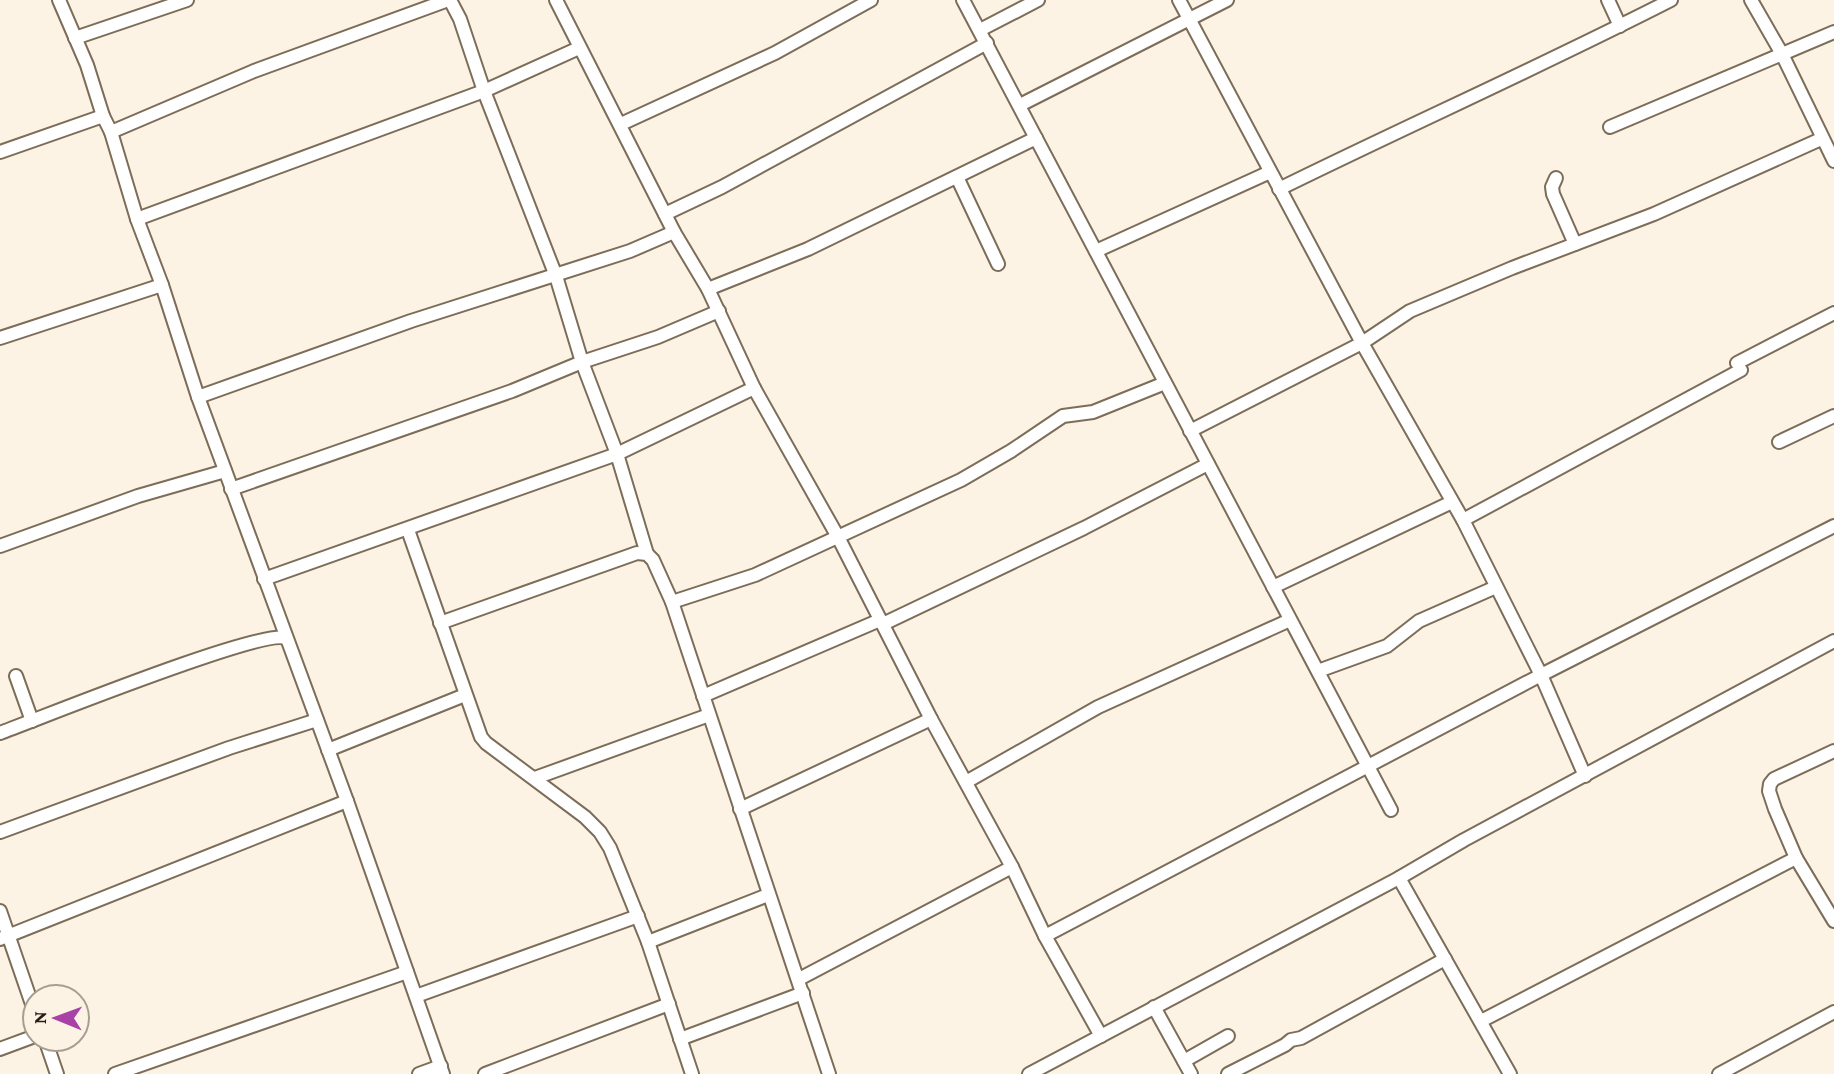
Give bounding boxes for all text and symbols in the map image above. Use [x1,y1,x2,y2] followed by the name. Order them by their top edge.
[21,983,91,1053] north arrow
[29,1011,50,1024] text: N

